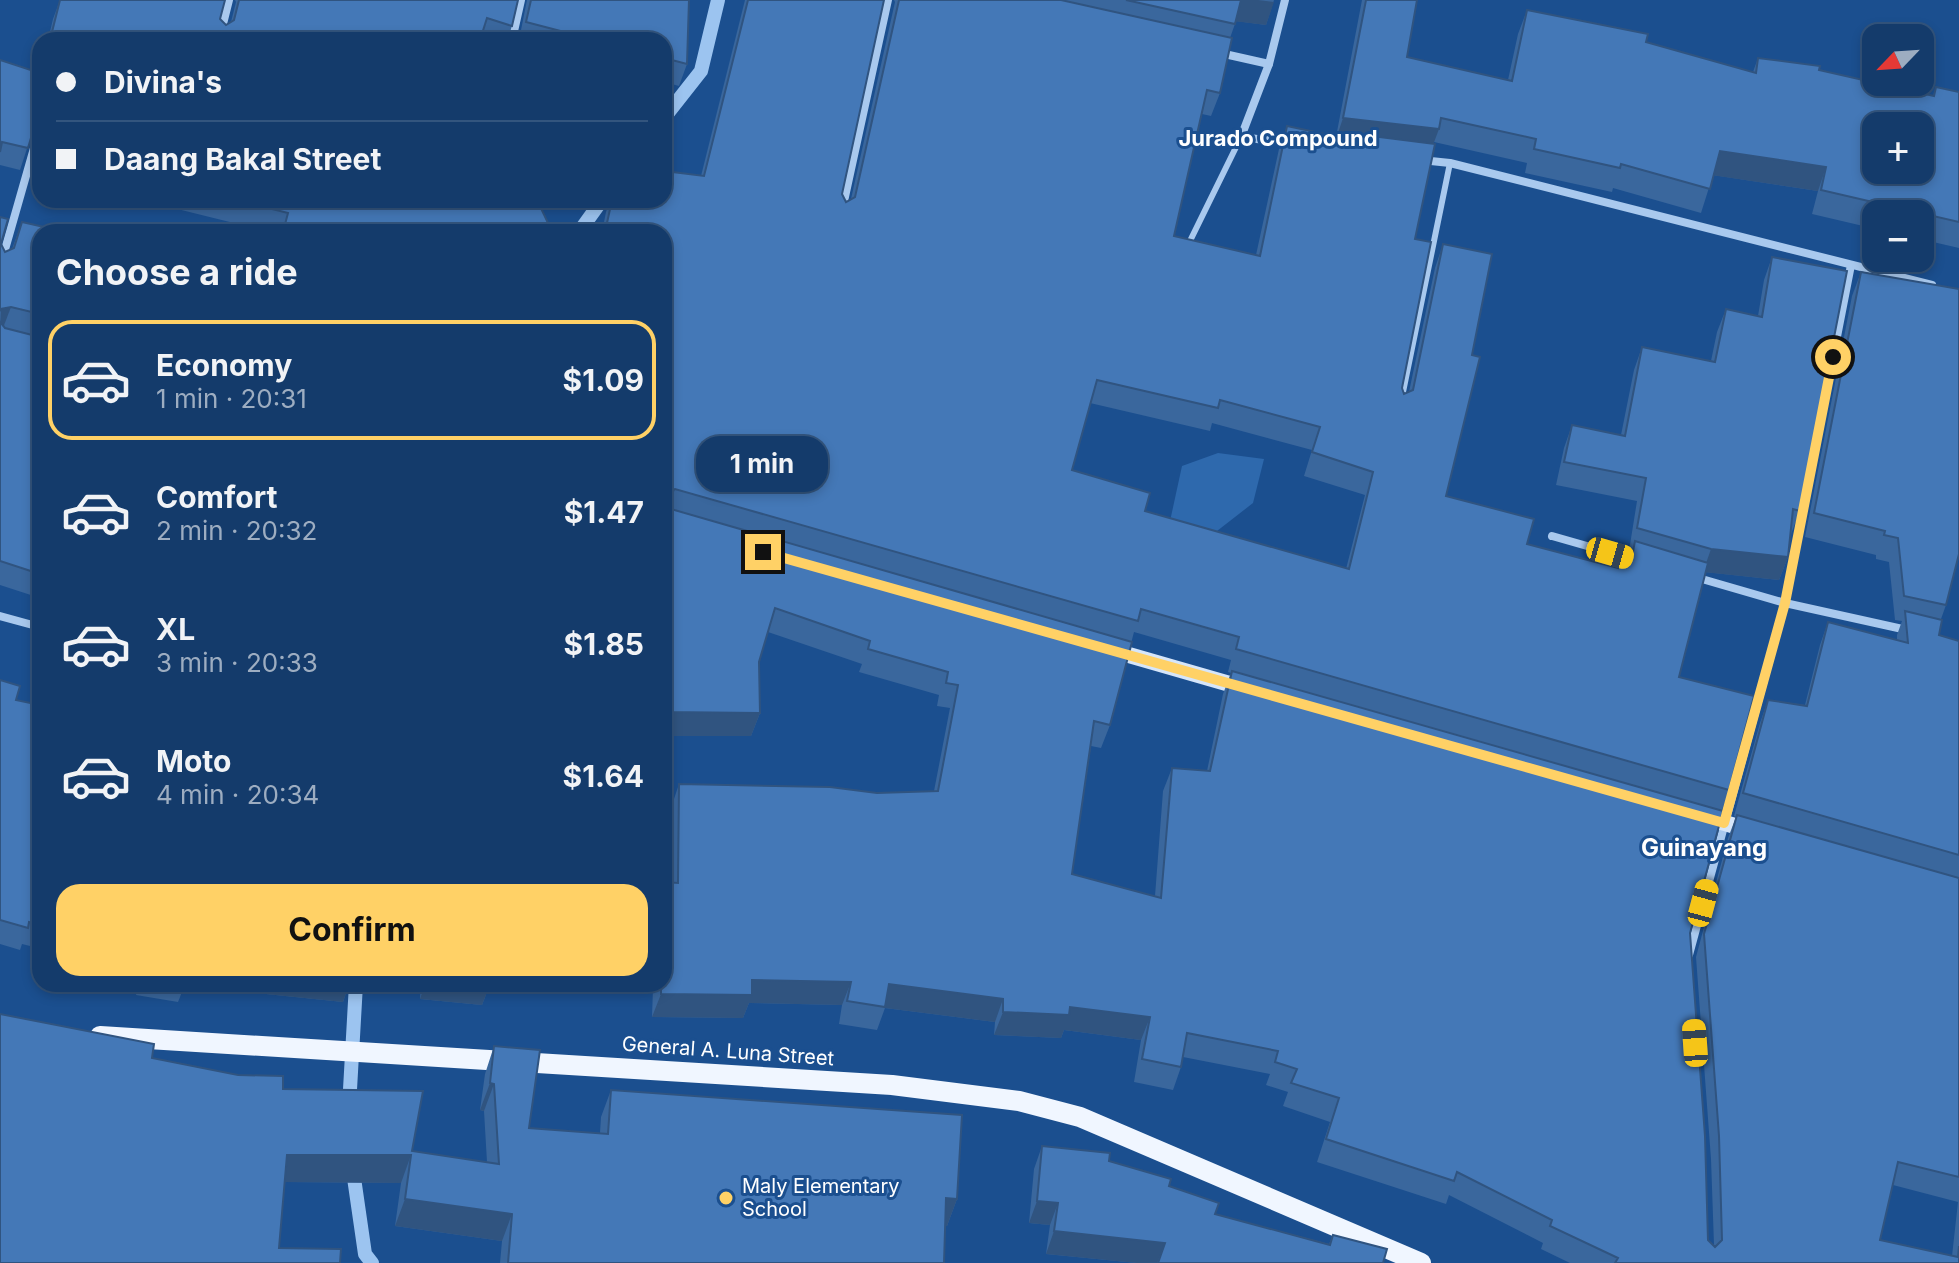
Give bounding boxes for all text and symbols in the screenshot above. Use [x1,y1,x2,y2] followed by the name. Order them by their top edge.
[1862,24,1934,96] north arrow
[1862,24,1934,272] map controls
[104,64,222,100] text: Divina's
[1862,112,1934,184] button: +
[1178,125,1378,151] district label: Jurado Compound
[104,141,381,177] text: Daang Bakal Street
[1862,200,1934,272] button: −
[56,250,298,294] text: Choose a ride
[1815,339,1851,375] route start
[60,344,132,416] icon: car
[156,347,292,383] text: Economy
[563,362,644,398] text: $1.09
[156,383,307,414] text: 1 min · 20:31
[697,436,829,492] callout: 1 min
[730,448,794,479] text: 1 min
[60,476,132,548] icon: car
[156,479,277,515] text: Comfort
[564,494,644,530] text: $1.47
[156,515,317,546] text: 2 min · 20:32
[745,534,781,570] route end
[1584,535,1636,571] car
[60,608,132,680] icon: car
[156,611,195,647] text: XL
[564,626,644,662] text: $1.85
[156,647,318,678] text: 3 min · 20:33
[60,740,132,812] icon: car
[156,743,231,779] text: Moto
[563,758,644,794] text: $1.64
[156,779,319,810] text: 4 min · 20:34
[1641,833,1767,862] district label: Guinayang
[1685,877,1721,929] car
[56,884,648,976] button: Confirm
[1681,1018,1709,1068] car
[621,1032,835,1070] street label: General A. Luna Street
[742,1174,900,1221] place label: Maly Elementary School
[717,1189,735,1207] marker: Maly Elementary School

